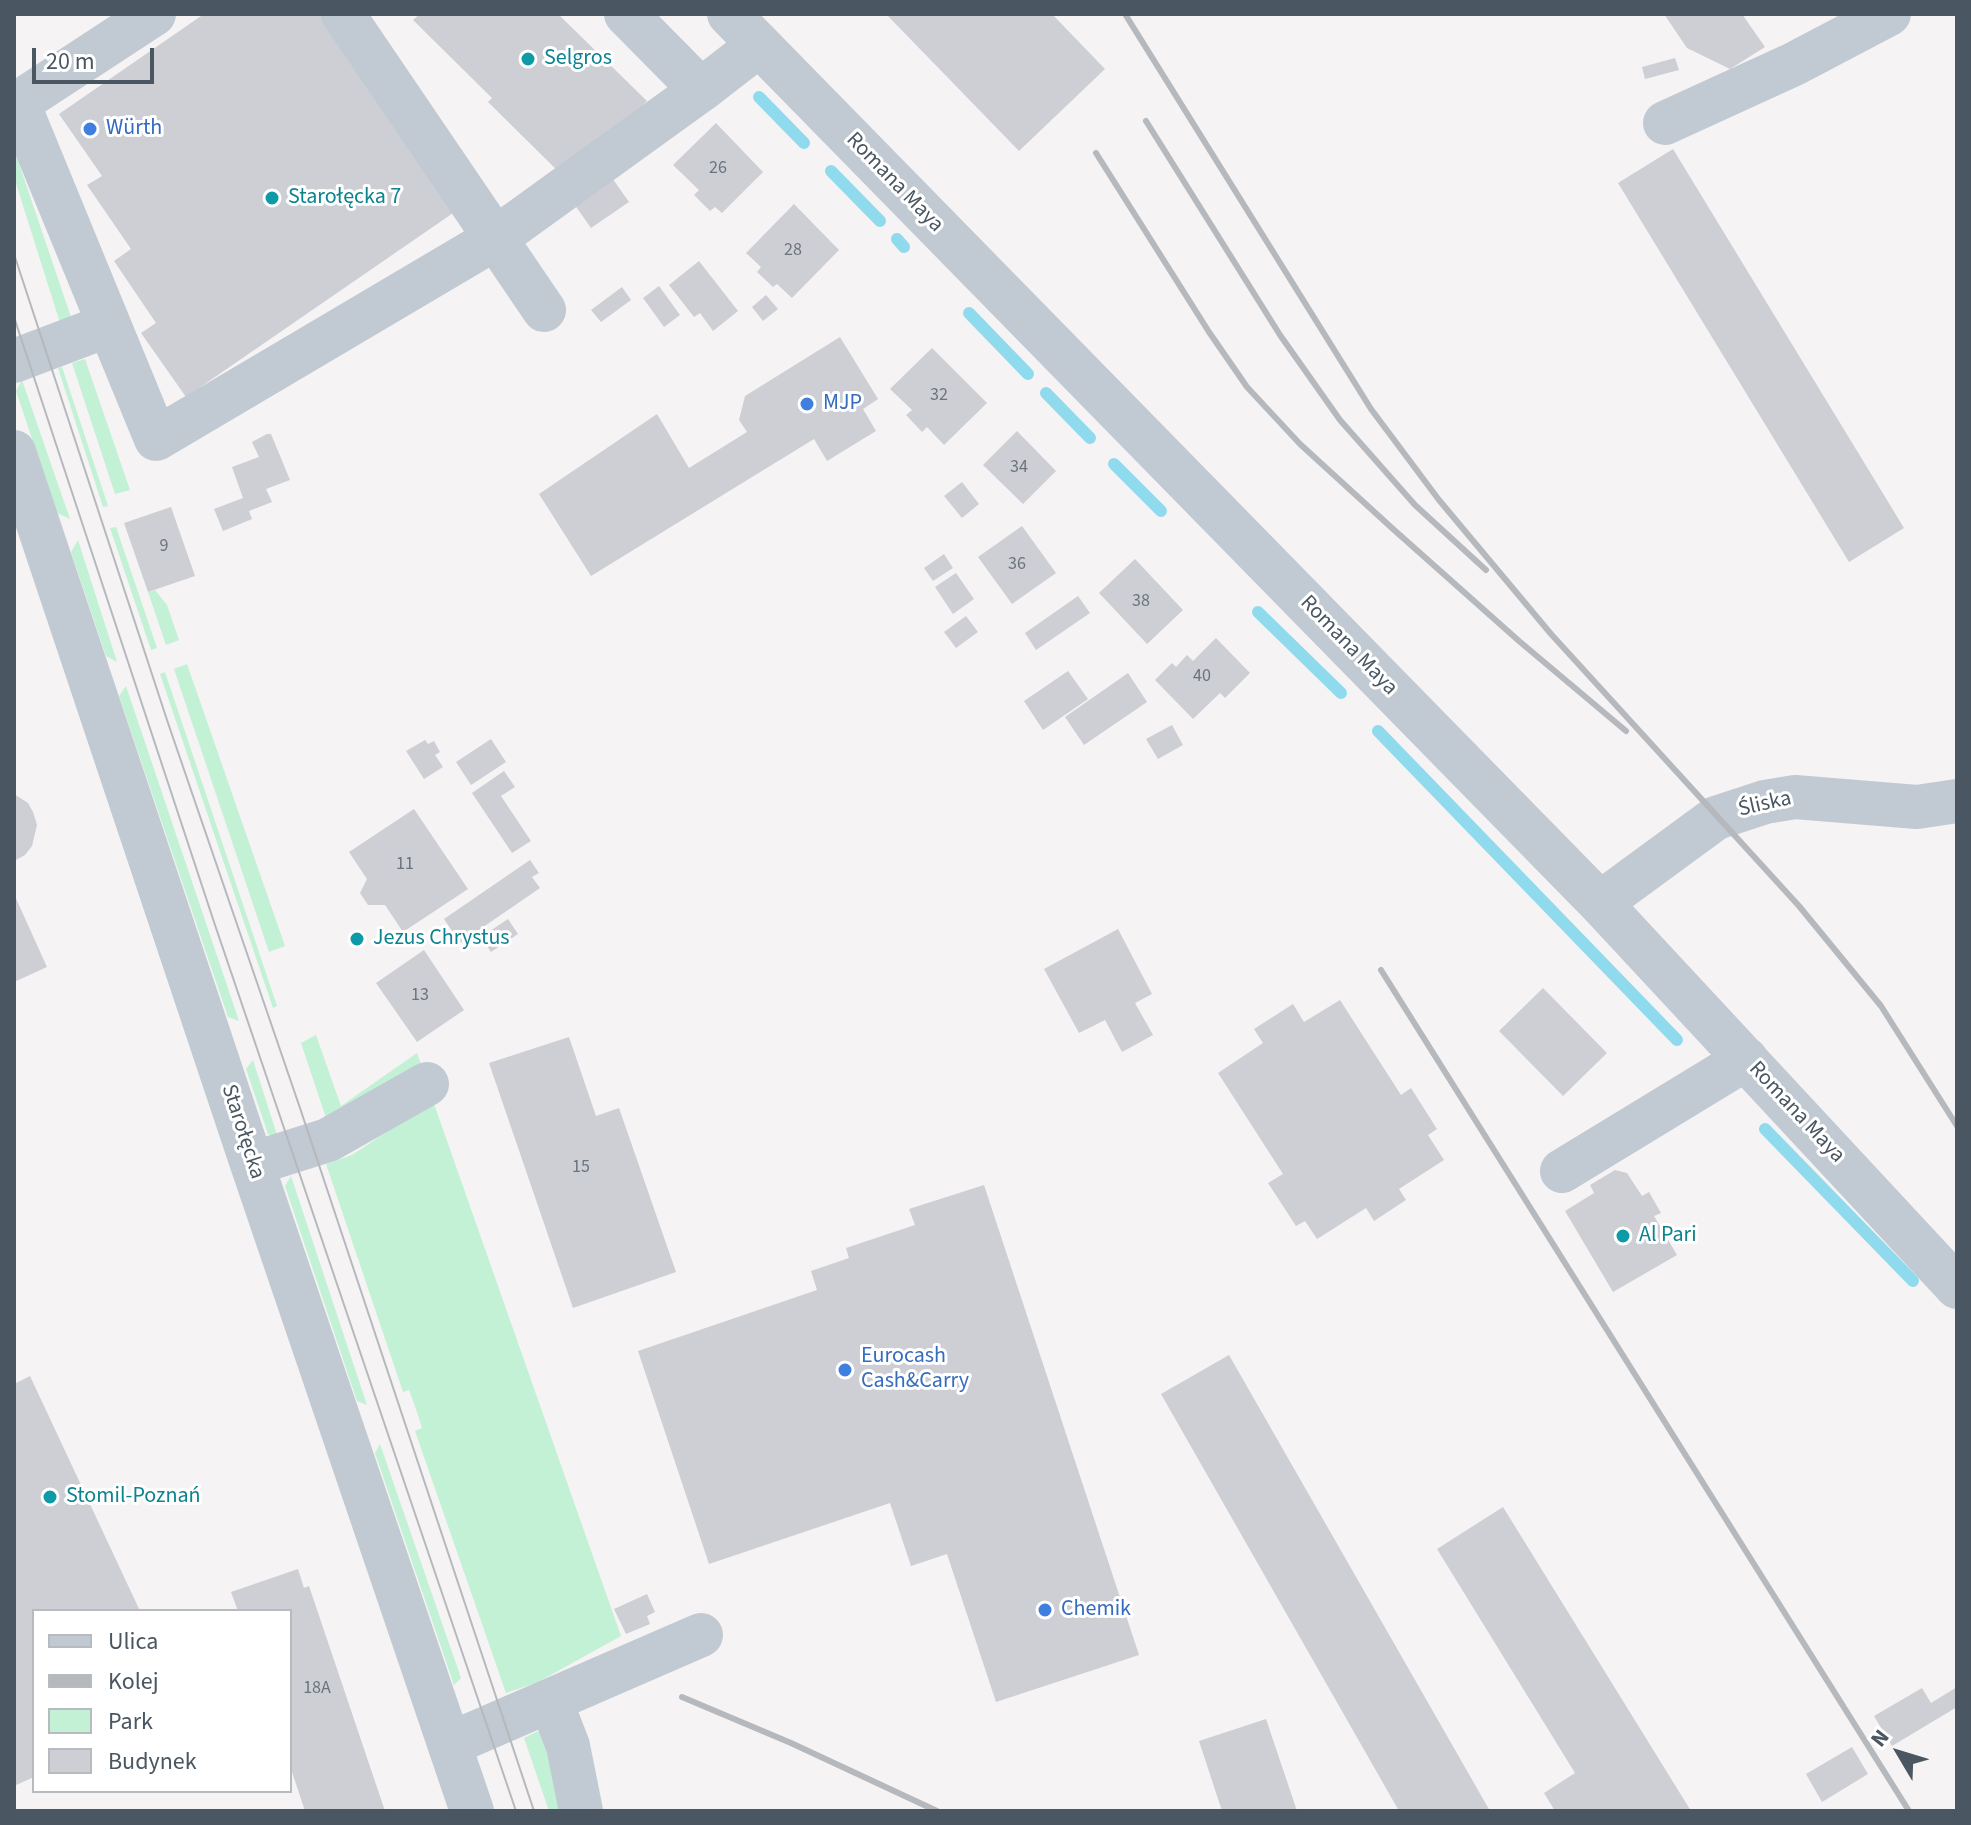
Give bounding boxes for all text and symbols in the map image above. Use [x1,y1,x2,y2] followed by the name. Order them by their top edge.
[36,32,158,82] scale bar
[46,44,95,79] text: 20 m
[544,46,612,72] place label: Selgros
[519,50,537,68] marker: Selgros
[106,116,162,142] place label: Würth
[81,120,99,138] marker: Würth
[840,127,948,239] street label: Romana Maya
[709,158,727,180] house number: 26
[288,185,401,211] place label: Starołęcka 7
[263,189,281,207] marker: Starołęcka 7
[784,240,802,262] house number: 28
[930,385,948,407] house number: 32
[823,391,862,417] place label: MJP
[798,395,816,413] marker: MJP
[1010,457,1028,479] house number: 34
[160,536,168,558] house number: 9
[1008,554,1026,576] house number: 36
[1294,590,1402,702] street label: Romana Maya
[1132,591,1150,613] house number: 38
[1193,666,1211,688] house number: 40
[1736,786,1794,824] street label: Śliska
[396,854,414,876] house number: 11
[373,926,510,952] place label: Jezus Chrystus
[348,930,366,948] marker: Jezus Chrystus
[411,985,429,1007] house number: 13
[1742,1057,1850,1169] street label: Romana Maya
[214,1081,270,1183] street label: Starołęcka
[572,1157,590,1179] house number: 15
[1639,1223,1697,1249] place label: Al Pari
[1614,1227,1632,1245] marker: Al Pari
[861,1344,969,1396] place label: Eurocash Cash&Carry
[836,1361,854,1379] marker: Eurocash Cash&Carry
[66,1484,201,1510] place label: Stomil-Poznań
[41,1488,59,1506] marker: Stomil-Poznań
[1061,1597,1131,1623] place label: Chemik
[1036,1601,1054,1619] marker: Chemik
[32,1609,292,1793] legend
[108,1624,158,1659] text: Ulica
[108,1664,159,1699] text: Kolej
[303,1678,331,1700] house number: 18A
[108,1704,153,1739] text: Park
[1859,1713,1939,1793] north arrow
[1863,1723,1897,1754] text: N
[108,1744,197,1779] text: Budynek

